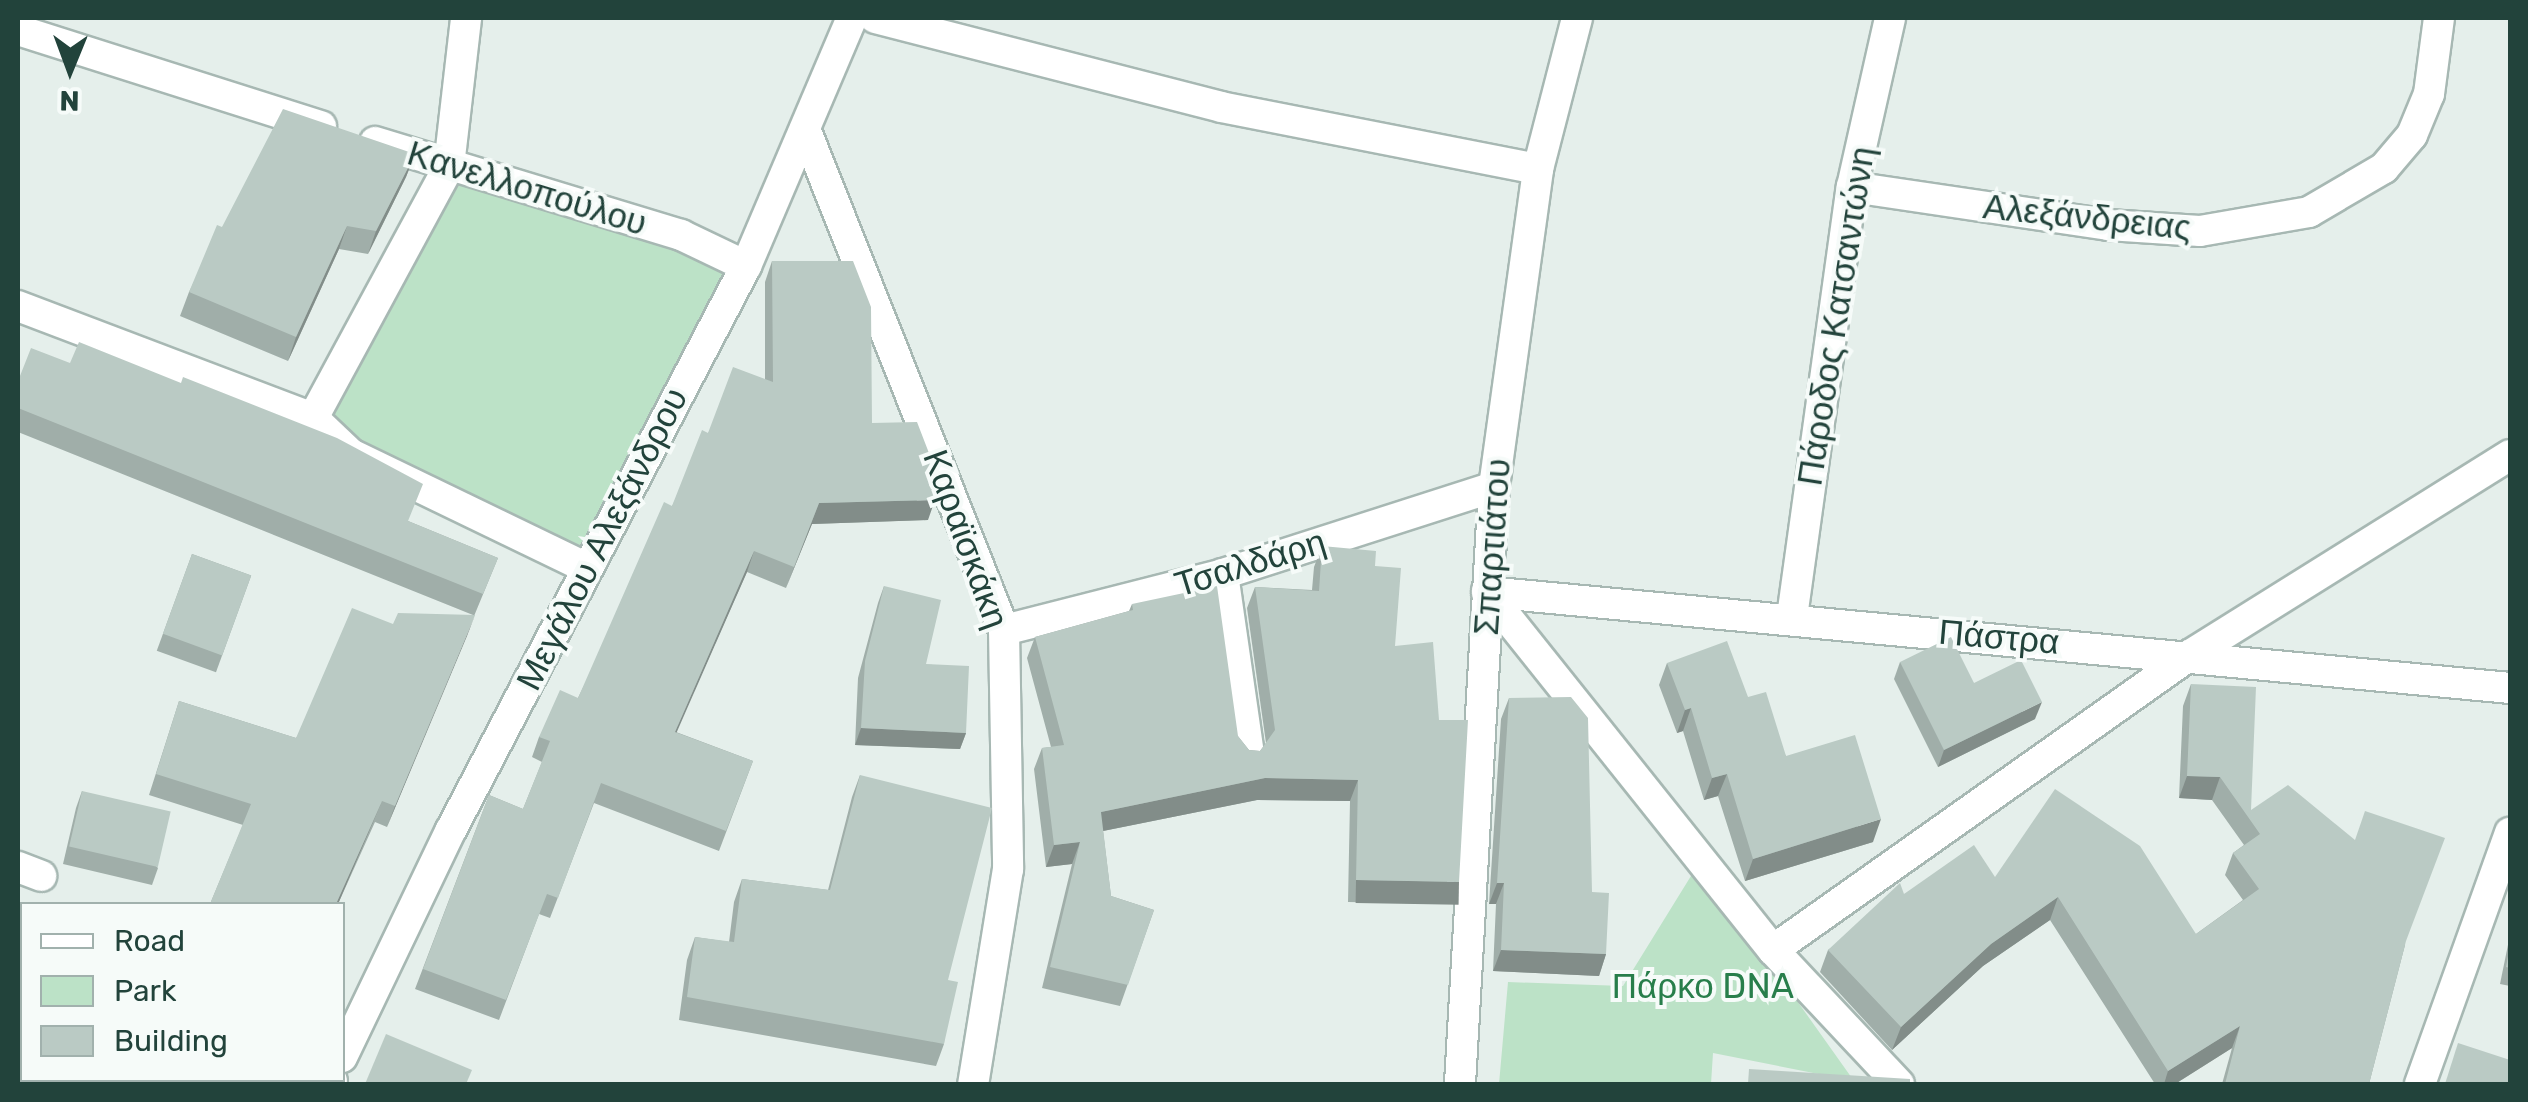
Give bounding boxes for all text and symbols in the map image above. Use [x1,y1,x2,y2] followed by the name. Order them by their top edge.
[20,20,120,120] north arrow
[59,84,80,117] text: N
[403,132,651,244] street label: Κανελλοπούλου
[1788,143,1884,489] street label: Πάροδος Κατσαντώνη
[1981,185,2193,249] street label: Αλεξάνδρειας
[508,381,696,697] street label: Μεγάλου Αλεξάνδρου
[914,444,1018,634] street label: Καραϊσκάκη
[1465,457,1519,637] street label: Σπαρτιάτου
[1170,520,1330,606] street label: Τσαλδάρη
[1937,611,2061,663] street label: Πάστρα
[20,902,345,1082] legend
[114,923,185,959] text: Road
[1612,965,1794,1007] park label: Πάρκο DNA
[114,973,176,1009] text: Park
[114,1023,228,1059] text: Building

